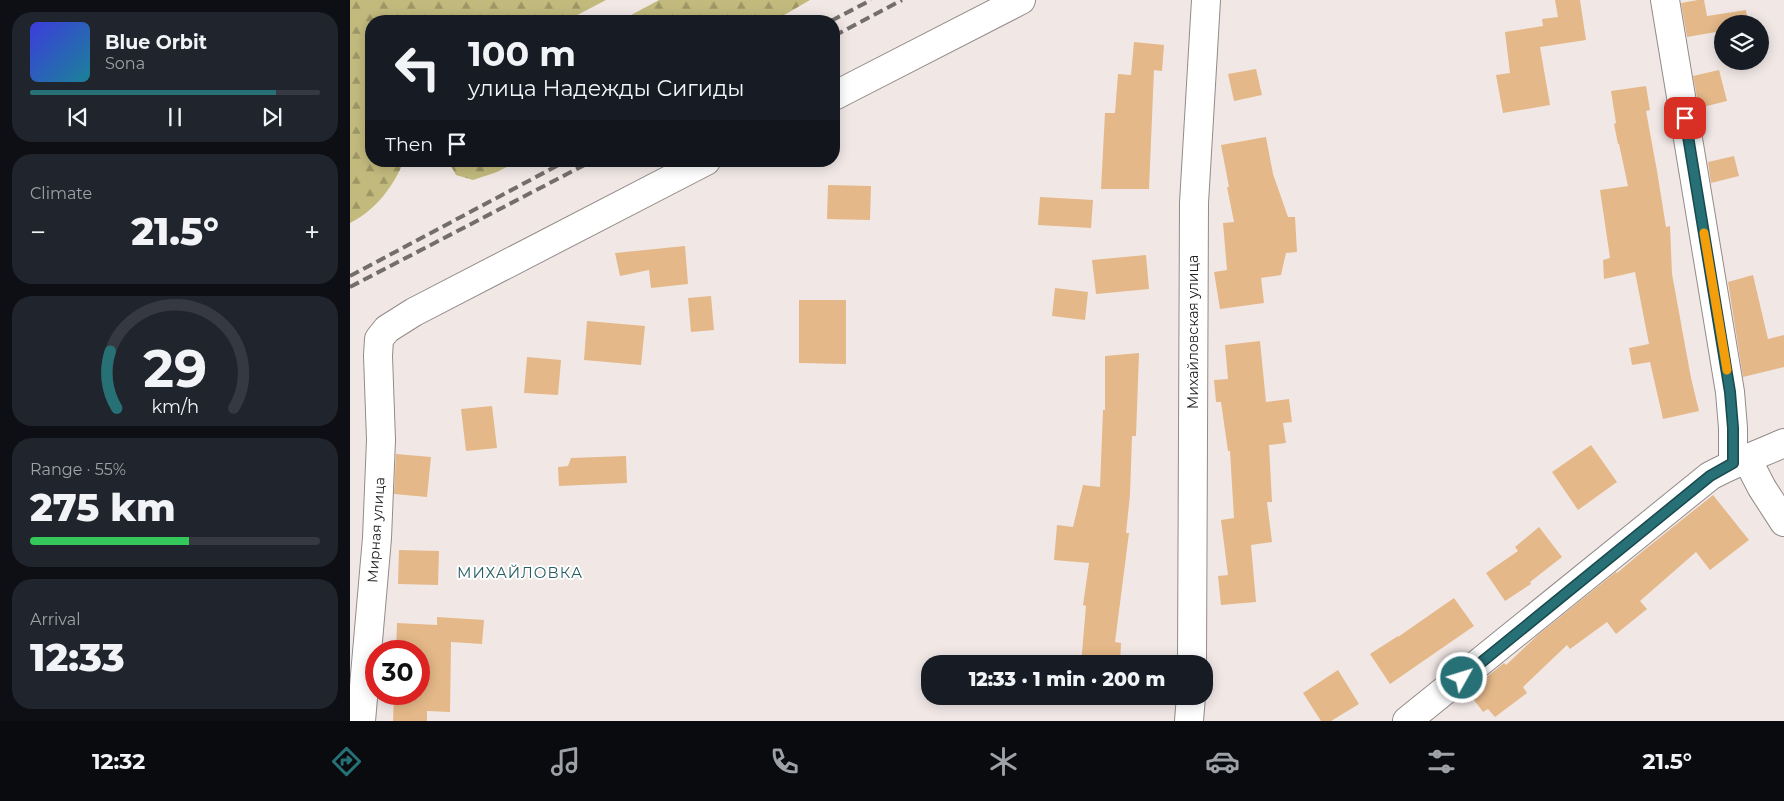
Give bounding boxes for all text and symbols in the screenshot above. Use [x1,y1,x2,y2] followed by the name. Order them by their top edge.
[1714,15,1769,70] map controls
[1714,15,1769,70] button: layers
[105,31,207,54] text: Blue Orbit
[468,32,576,75] text: 100 m
[385,35,450,100] icon: left
[105,54,145,73] text: Sona
[468,75,745,102] text: улица Надежды Сигиды
[1664,97,1706,139] pin
[64,103,92,131] icon: previous
[161,103,189,131] icon: pause
[258,103,286,131] icon: next
[1671,104,1699,132] icon: arrive
[443,130,471,158] icon: arrive
[385,133,433,156] text: Then
[30,184,92,203] text: Climate
[131,208,219,255] text: 21.5°
[30,215,46,249] text: −
[304,215,320,249] text: +
[1184,255,1202,409] street label: Михайловская улица
[143,337,207,400] text: 29
[151,396,199,417] text: km/h
[30,460,126,479] text: Range · 55%
[363,476,389,584] street label: Мирная улица
[30,484,176,531] text: 275 km
[457,563,583,582] district label: МИХАЙЛОВКА
[30,610,80,629] text: Arrival
[30,634,125,681] text: 12:33
[365,640,430,705] speed limit sign: 30
[1435,651,1487,703] position arrow
[969,668,1165,691] text: 12:33 · 1 min · 200 m
[329,744,364,779] icon: directions
[548,744,583,779] icon: music
[767,744,802,779] icon: phone
[986,744,1021,779] icon: climate
[1205,744,1240,779] icon: car
[1424,744,1459,779] icon: filters
[92,748,145,775] text: 12:32
[1642,748,1692,775] text: 21.5°

